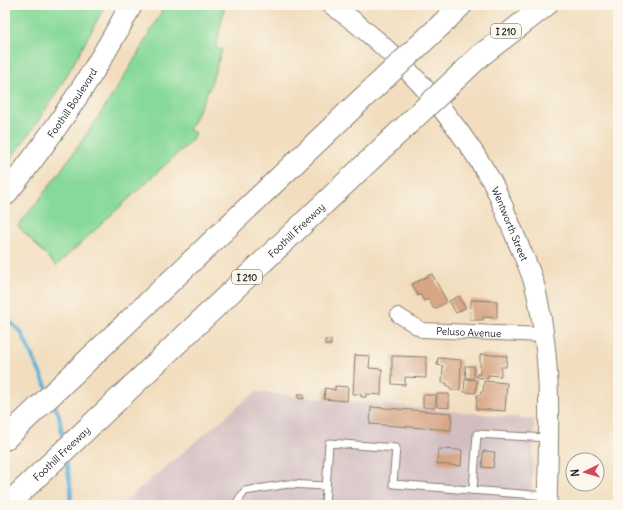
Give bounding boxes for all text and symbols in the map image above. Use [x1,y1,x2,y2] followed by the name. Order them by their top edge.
[491,24,521,38] road number: I 210
[44,66,100,140] street label: Foothill Boulevard
[489,185,532,263] street label: Wentworth Street
[265,200,327,260] street label: Foothill Freeway
[232,270,262,284] road number: I 210
[436,324,502,340] street label: Peluso Avenue
[30,423,93,483] street label: Foothill Freeway
[565,452,605,492] north arrow
[568,468,582,477] text: N

